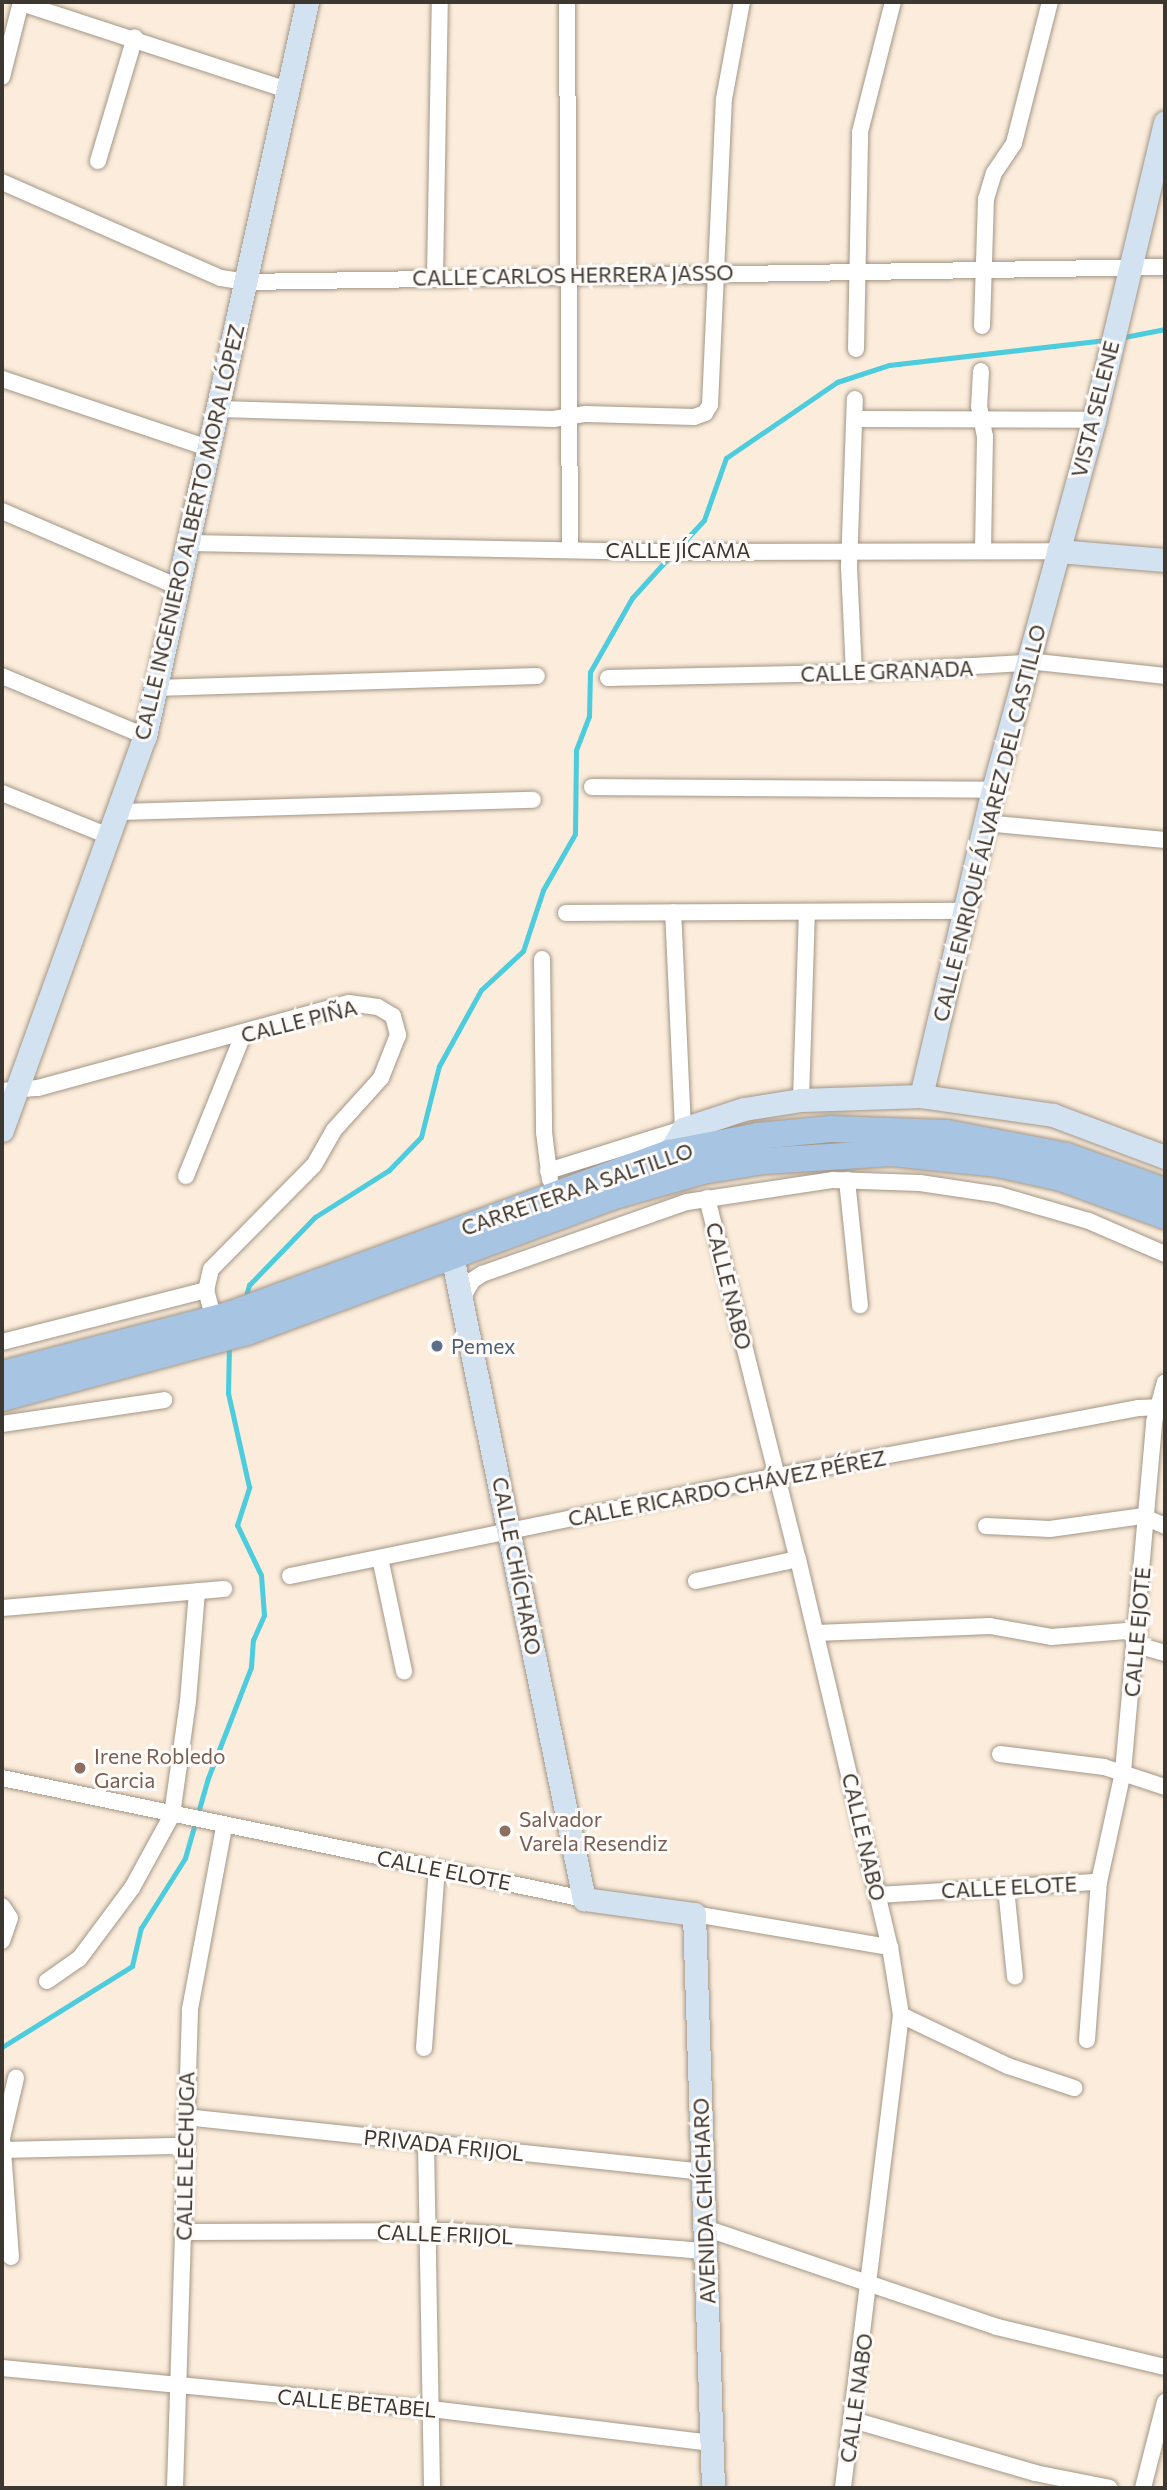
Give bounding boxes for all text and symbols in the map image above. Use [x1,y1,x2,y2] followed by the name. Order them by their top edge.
[412,260,734,290] street label: CALLE CARLOS HERRERA JASSO
[129,322,249,742] street label: CALLE INGENIERO ALBERTO MORA LÓPEZ
[1066,338,1124,480] street label: VISTA SELENE
[606,537,750,563] street label: CALLE JÍCAMA
[927,622,1051,1024] street label: CALLE ENRIQUE ÁLVAREZ DEL CASTILLO
[800,655,974,687] street label: CALLE GRANADA
[238,994,360,1048] street label: CALLE PIÑA
[458,1137,696,1241] street label: CARRETERA A SALTILLO
[701,1220,757,1352] street label: CALLE NABO
[451,1333,515,1359] place label: Pemex
[429,1338,445,1354] marker: Pemex
[566,1445,888,1531] street label: CALLE RICARDO CHÁVEZ PÉREZ
[487,1475,547,1657] street label: CALLE CHÍCHARO
[1119,1566,1155,1698] street label: CALLE EJOTE
[94,1743,226,1793] place label: Irene Robledo Garcia
[72,1760,88,1776] marker: Irene Robledo Garcia
[837,1771,891,1903] street label: CALLE NABO
[519,1806,668,1856] place label: Salvador Varela Resendiz
[497,1823,513,1839] marker: Salvador Varela Resendiz
[375,1845,513,1895] street label: CALLE ELOTE
[940,1871,1078,1903] street label: CALLE ELOTE
[171,2071,199,2241] street label: CALLE LECHUGA
[688,2097,720,2305] street label: AVENIDA CHÍCHARO
[363,2124,525,2166] street label: PRIVADA FRIJOL
[376,2219,514,2249] street label: CALLE FRIJOL
[834,2332,878,2464] street label: CALLE NABO
[276,2383,438,2423] street label: CALLE BETABEL

